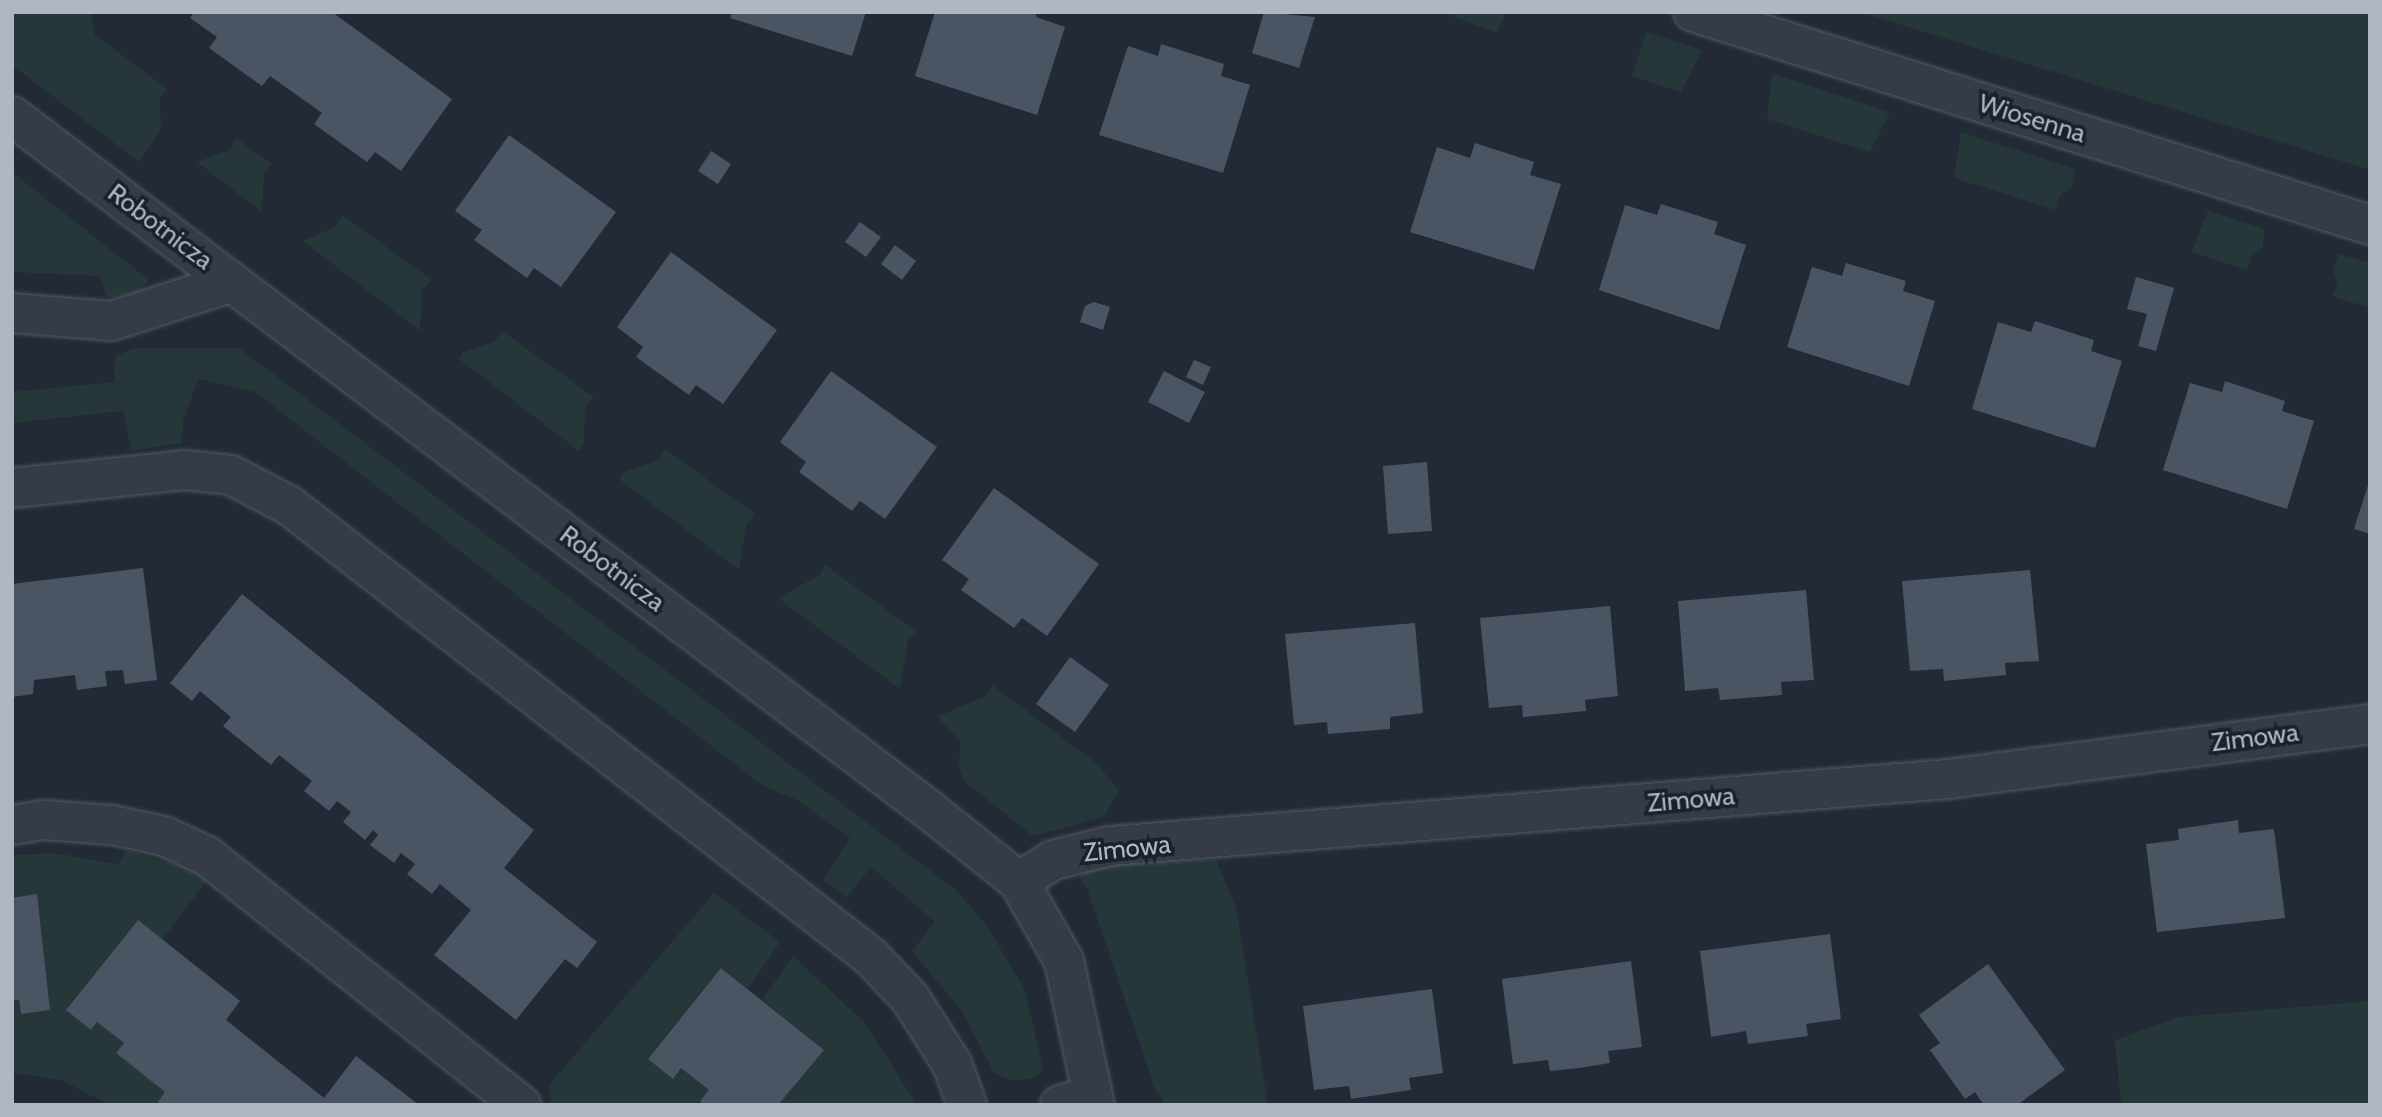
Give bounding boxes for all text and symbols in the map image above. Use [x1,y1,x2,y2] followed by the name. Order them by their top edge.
[1975,88,2089,150] street label: Wiosenna
[101,177,219,277] street label: Robotnicza
[553,519,671,619] street label: Robotnicza
[2210,717,2300,759] street label: Zimowa
[1646,781,1736,819] street label: Zimowa
[1082,829,1172,869] street label: Zimowa

